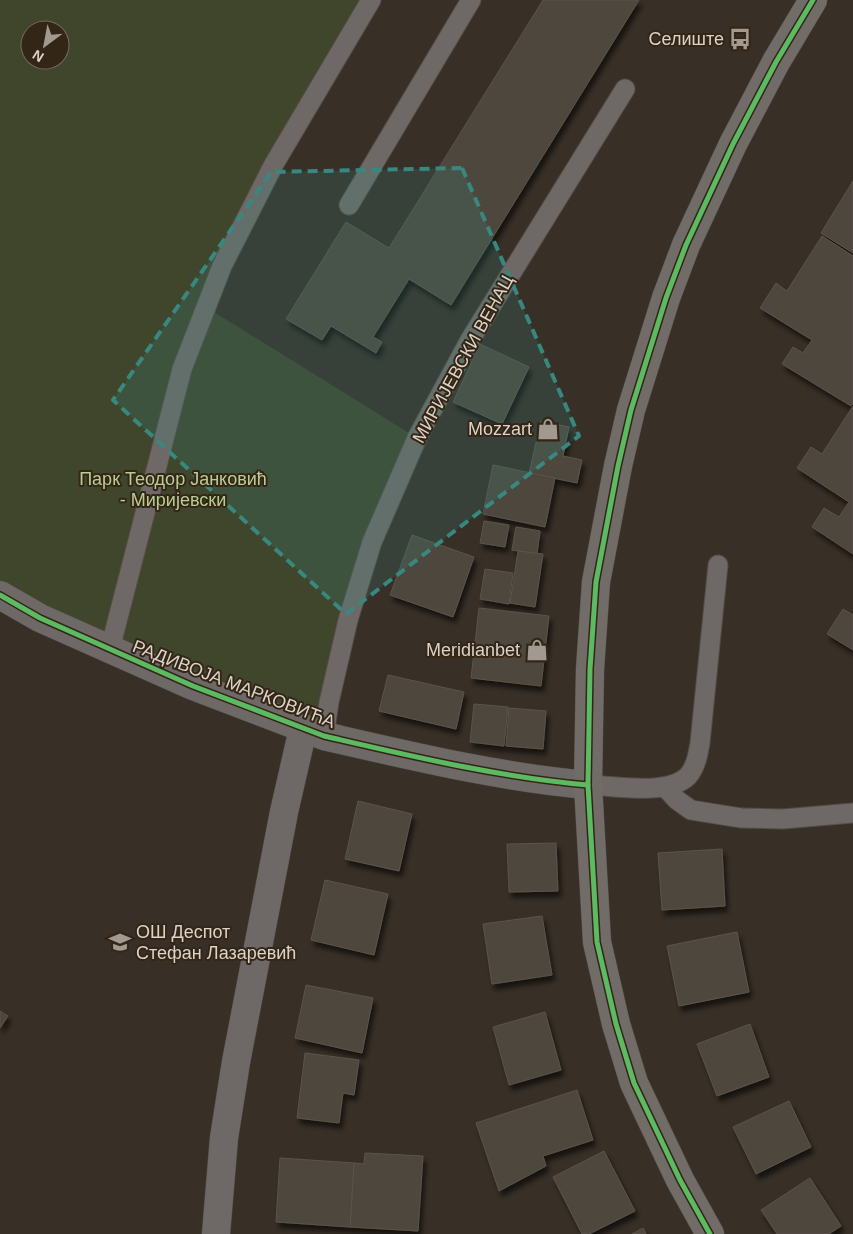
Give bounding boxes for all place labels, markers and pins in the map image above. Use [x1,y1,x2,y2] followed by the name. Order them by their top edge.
[727,26,753,52] bus stop icon: Селиште
[649,29,724,49] place label: Селиште
[535,416,561,442] shop icon: Mozzart
[468,419,532,439] place label: Mozzart
[524,637,550,663] shop icon: Meridianbet
[426,640,520,660] place label: Meridianbet
[136,922,296,963] place label: ОШ Деспот Стефан Лазаревић
[107,929,133,955] school or university icon: ОШ Деспот Стефан Лазаревић

